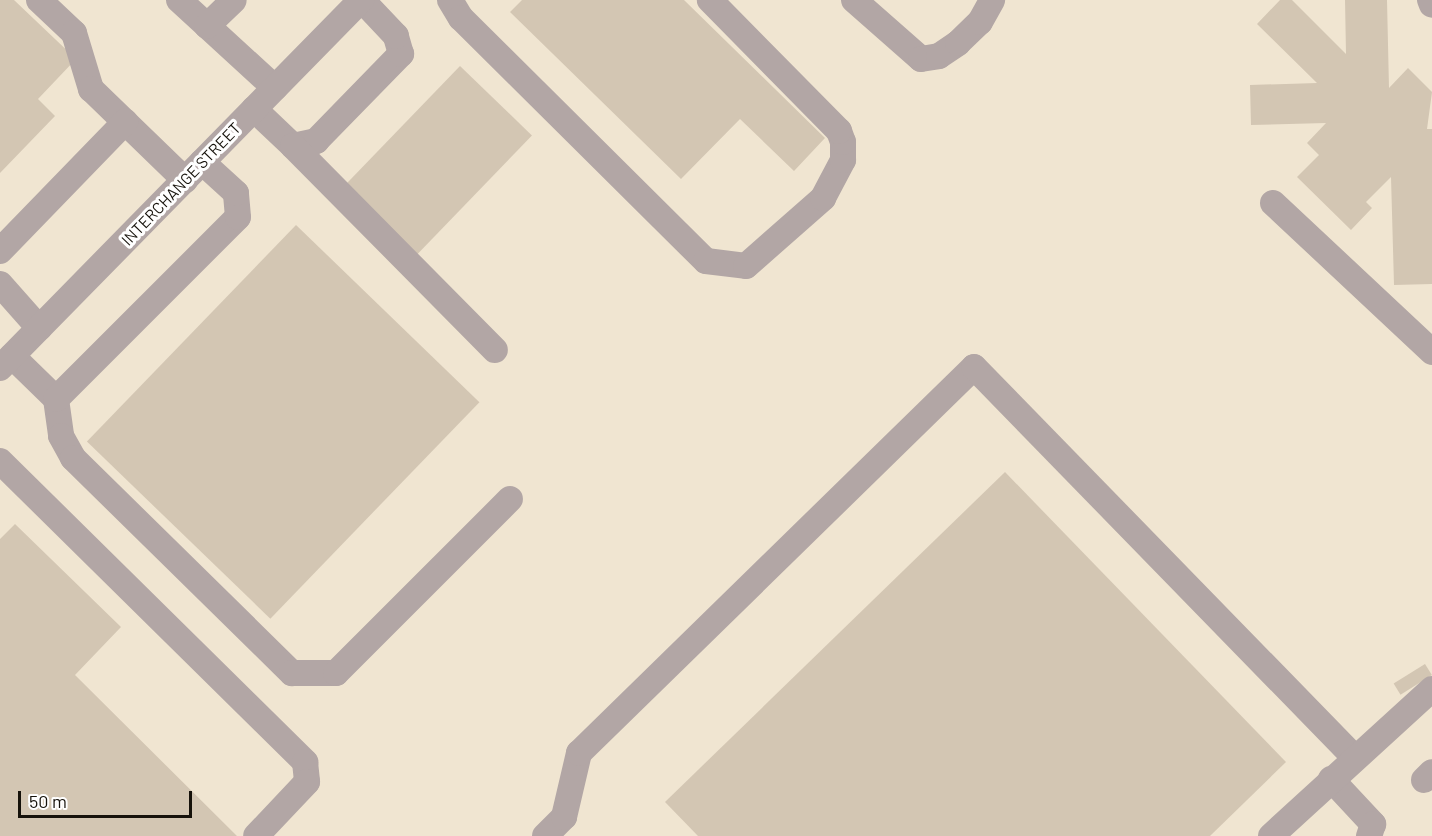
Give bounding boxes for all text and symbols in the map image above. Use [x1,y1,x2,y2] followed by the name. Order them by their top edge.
[117,119,245,249] street label: INTERCHANGE STREET
[21,779,195,817] scale bar
[29,790,67,812] text: 50 m

